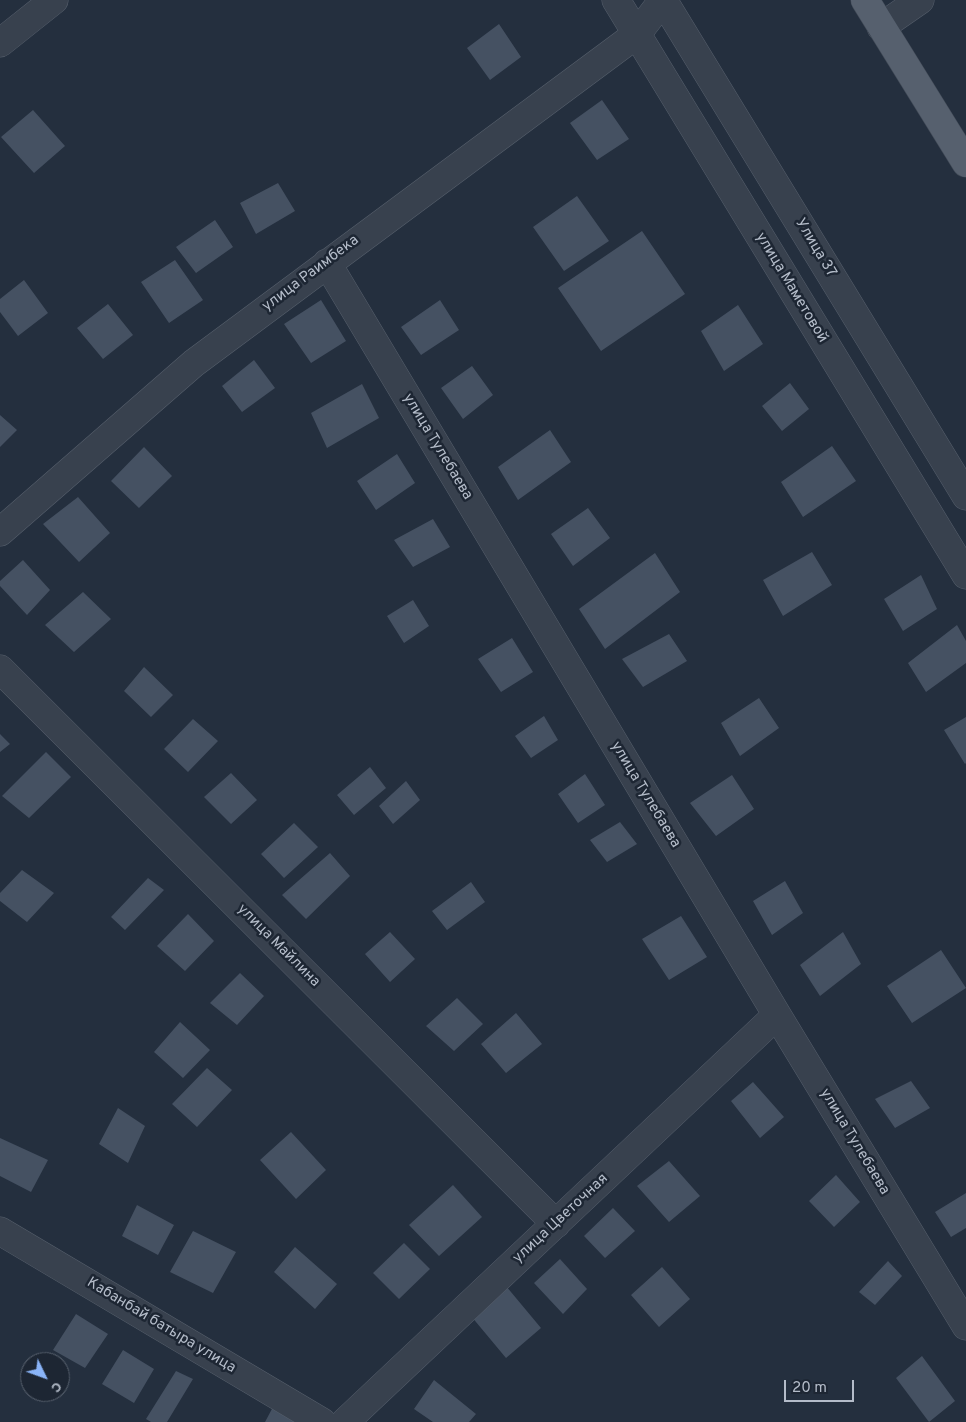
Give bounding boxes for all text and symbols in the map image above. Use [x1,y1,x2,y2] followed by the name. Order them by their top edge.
[790,215,840,281] street label: Улица 37
[751,230,831,346] street label: улица Маметовой
[259,232,363,316] street label: улица Раимбека
[398,391,476,503] street label: улица Тулебаева
[606,739,684,851] street label: улица Тулебаева
[233,901,323,991] street label: улица Майлина
[815,1086,893,1198] street label: улица Тулебаева
[510,1170,612,1268] street label: улица Цветочная
[83,1274,239,1378] street label: Кабанбай батыра улица
[20,1352,70,1402] north arrow
[786,1370,856,1402] scale bar
[46,1378,65,1396] text: С
[792,1379,827,1398] text: 20 m

